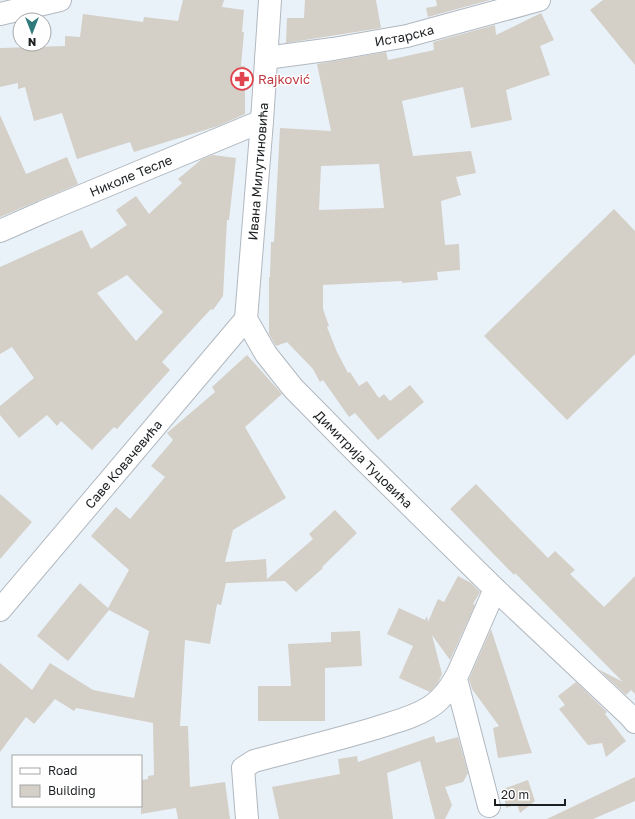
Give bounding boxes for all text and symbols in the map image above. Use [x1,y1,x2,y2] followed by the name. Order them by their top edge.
[12,12,52,52] north arrow
[373,21,436,50] street label: Истарска
[28,36,36,49] text: N
[229,66,255,92] pharmacy icon: Rajković
[258,71,310,87] place label: Rajković
[244,102,271,241] street label: Ивана Милутиновића
[87,151,174,200] street label: Николе Тесле
[311,407,416,511] street label: Димитрија Туцовића
[81,417,165,512] street label: Саве Ковачевића
[12,755,142,807] legend
[48,763,77,778] text: Road
[495,781,565,807] scale bar
[48,783,96,798] text: Building
[501,787,529,802] text: 20 m

